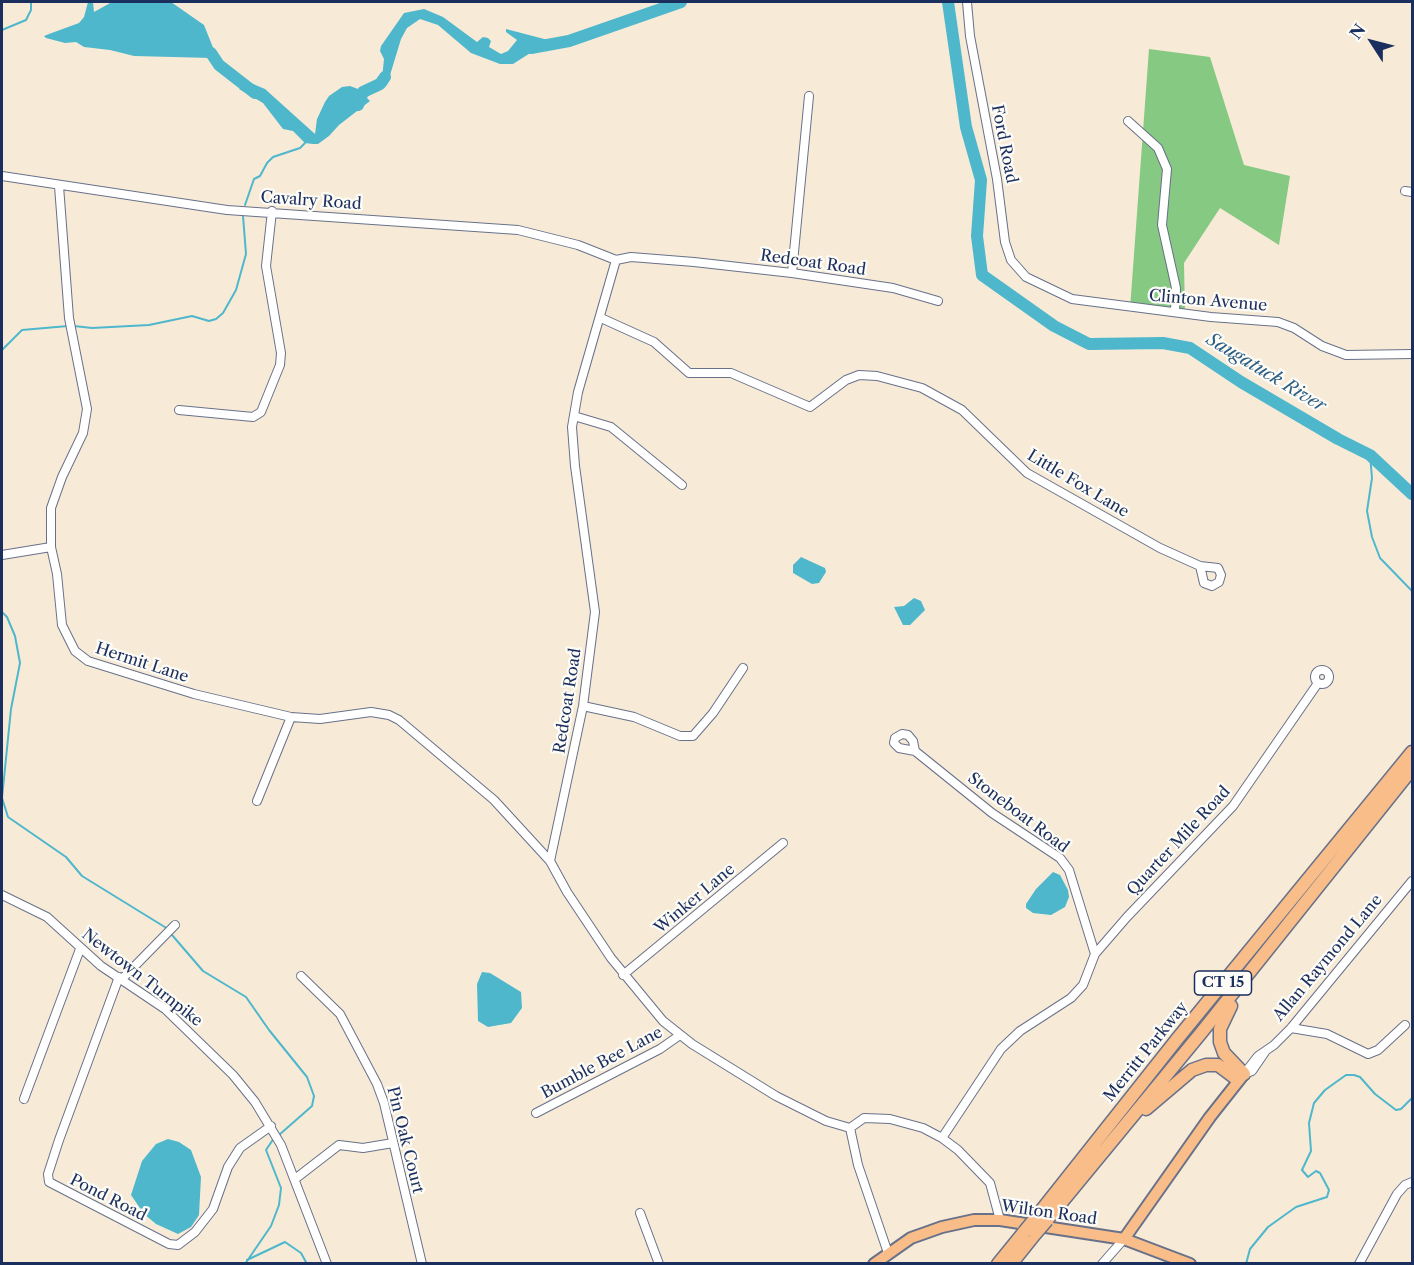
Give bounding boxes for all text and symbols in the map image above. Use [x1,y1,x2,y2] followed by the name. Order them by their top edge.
[1342,12,1402,72] north arrow
[1345,20,1370,43] text: N
[987,103,1021,185] street label: Ford Road
[260,188,362,214] street label: Cavalry Road
[759,246,867,280] street label: Redcoat Road
[1148,286,1268,316] street label: Clinton Avenue
[1202,329,1330,417] water label: Saugatuck River
[1024,446,1132,522] street label: Little Fox Lane
[93,639,191,687] street label: Hermit Lane
[550,647,586,755] street label: Redcoat Road
[964,769,1072,857] street label: Stoneboat Road
[1123,782,1235,900] street label: Quarter Mile Road
[651,860,739,938] street label: Winker Lane
[1269,891,1387,1025] street label: Allan Raymond Lane
[78,925,206,1031] street label: Newtown Turnpike
[1194,971,1252,995] road number: CT 15
[1100,998,1192,1106] street label: Merritt Parkway
[538,1023,666,1103] street label: Bumble Bee Lane
[382,1085,428,1195] street label: Pin Oak Court
[66,1170,150,1226] street label: Pond Road
[1000,1197,1098,1229] street label: Wilton Road

